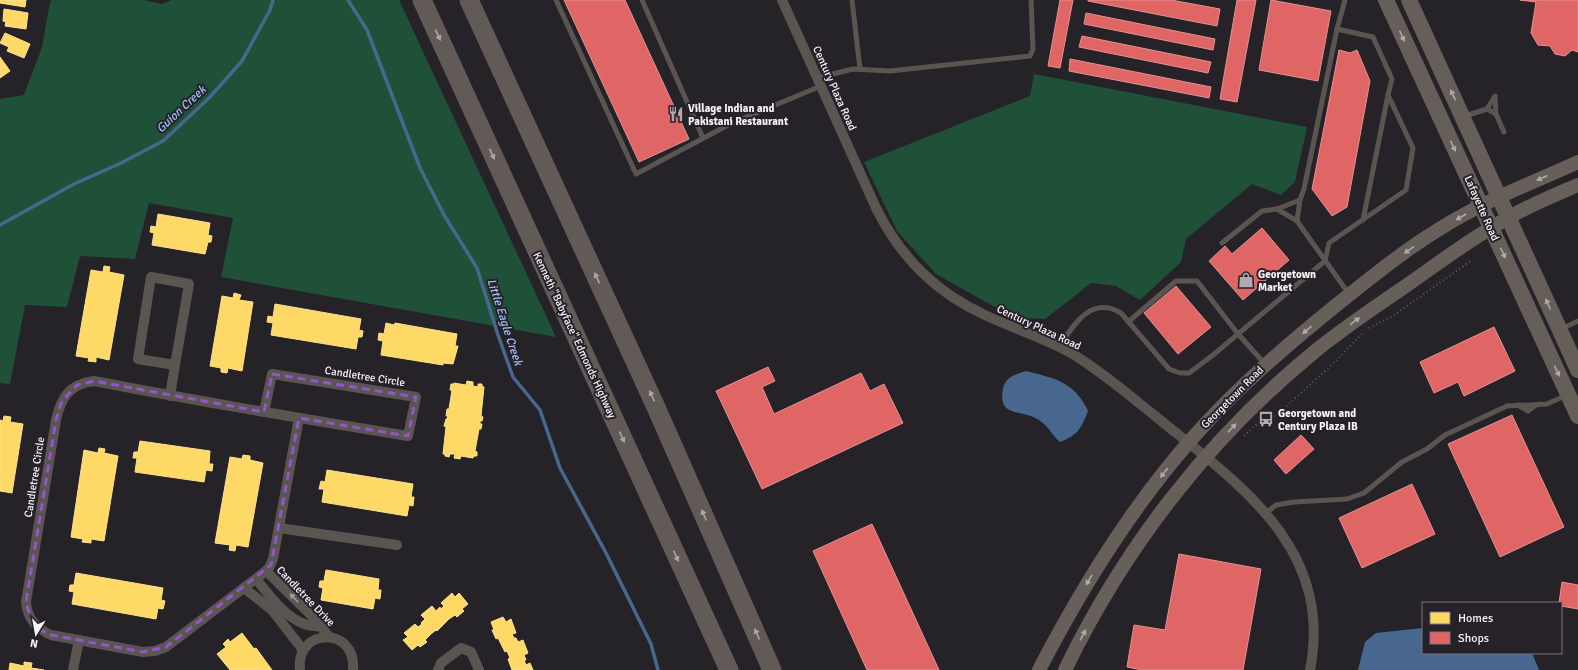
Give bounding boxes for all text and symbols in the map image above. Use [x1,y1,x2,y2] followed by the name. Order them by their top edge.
[435,30,441,41] one-way arrow
[1400,30,1406,42] one-way arrow
[810,44,859,133] street label: Century Plaza Road
[153,82,210,136] water label: Guion Creek
[1450,90,1456,101] one-way arrow
[688,102,788,128] place label: Village Indian and Pakistani Restaurant
[667,105,685,123] restaurant icon: Village Indian and Pakistani Restaurant
[1450,140,1456,152] one-way arrow
[489,148,495,159] one-way arrow
[1461,174,1502,243] street label: Lafayette Road
[1537,175,1548,181] one-way arrow
[1455,213,1467,220] one-way arrow
[1404,246,1414,254] one-way arrow
[1500,248,1506,259] one-way arrow
[530,250,619,421] street label: Kenneth "Babyface" Edmonds Highway
[1258,268,1316,294] place label: Georgetown Market
[1237,271,1255,289] shop icon: Georgetown Market
[594,273,600,284] one-way arrow
[483,277,526,368] water label: Little Eagle Creek
[1545,298,1551,309] one-way arrow
[995,302,1083,353] street label: Century Plaza Road
[1350,317,1360,325] one-way arrow
[1301,325,1312,334] one-way arrow
[1198,363,1266,431] street label: Georgetown Road
[324,364,406,389] street label: Candletree Circle
[1554,366,1560,377] one-way arrow
[649,391,655,402] one-way arrow
[1278,407,1358,433] place label: Georgetown and Century Plaza IB
[1257,410,1275,428] bus stop icon: Georgetown and Century Plaza IB
[1227,423,1236,433] one-way arrow
[619,432,625,443] one-way arrow
[22,436,47,518] street label: Candletree Circle
[1159,468,1168,479] one-way arrow
[701,510,707,521] one-way arrow
[673,550,679,561] one-way arrow
[274,564,338,629] street label: Candletree Drive
[1086,574,1093,586] one-way arrow
[289,593,298,603] one-way arrow
[1422,602,1562,654] legend
[1458,611,1493,626] text: Homes
[16,614,56,654] north arrow
[753,628,759,640] one-way arrow
[1080,629,1086,641] one-way arrow
[1458,631,1489,646] text: Shops
[29,636,39,650] text: N

